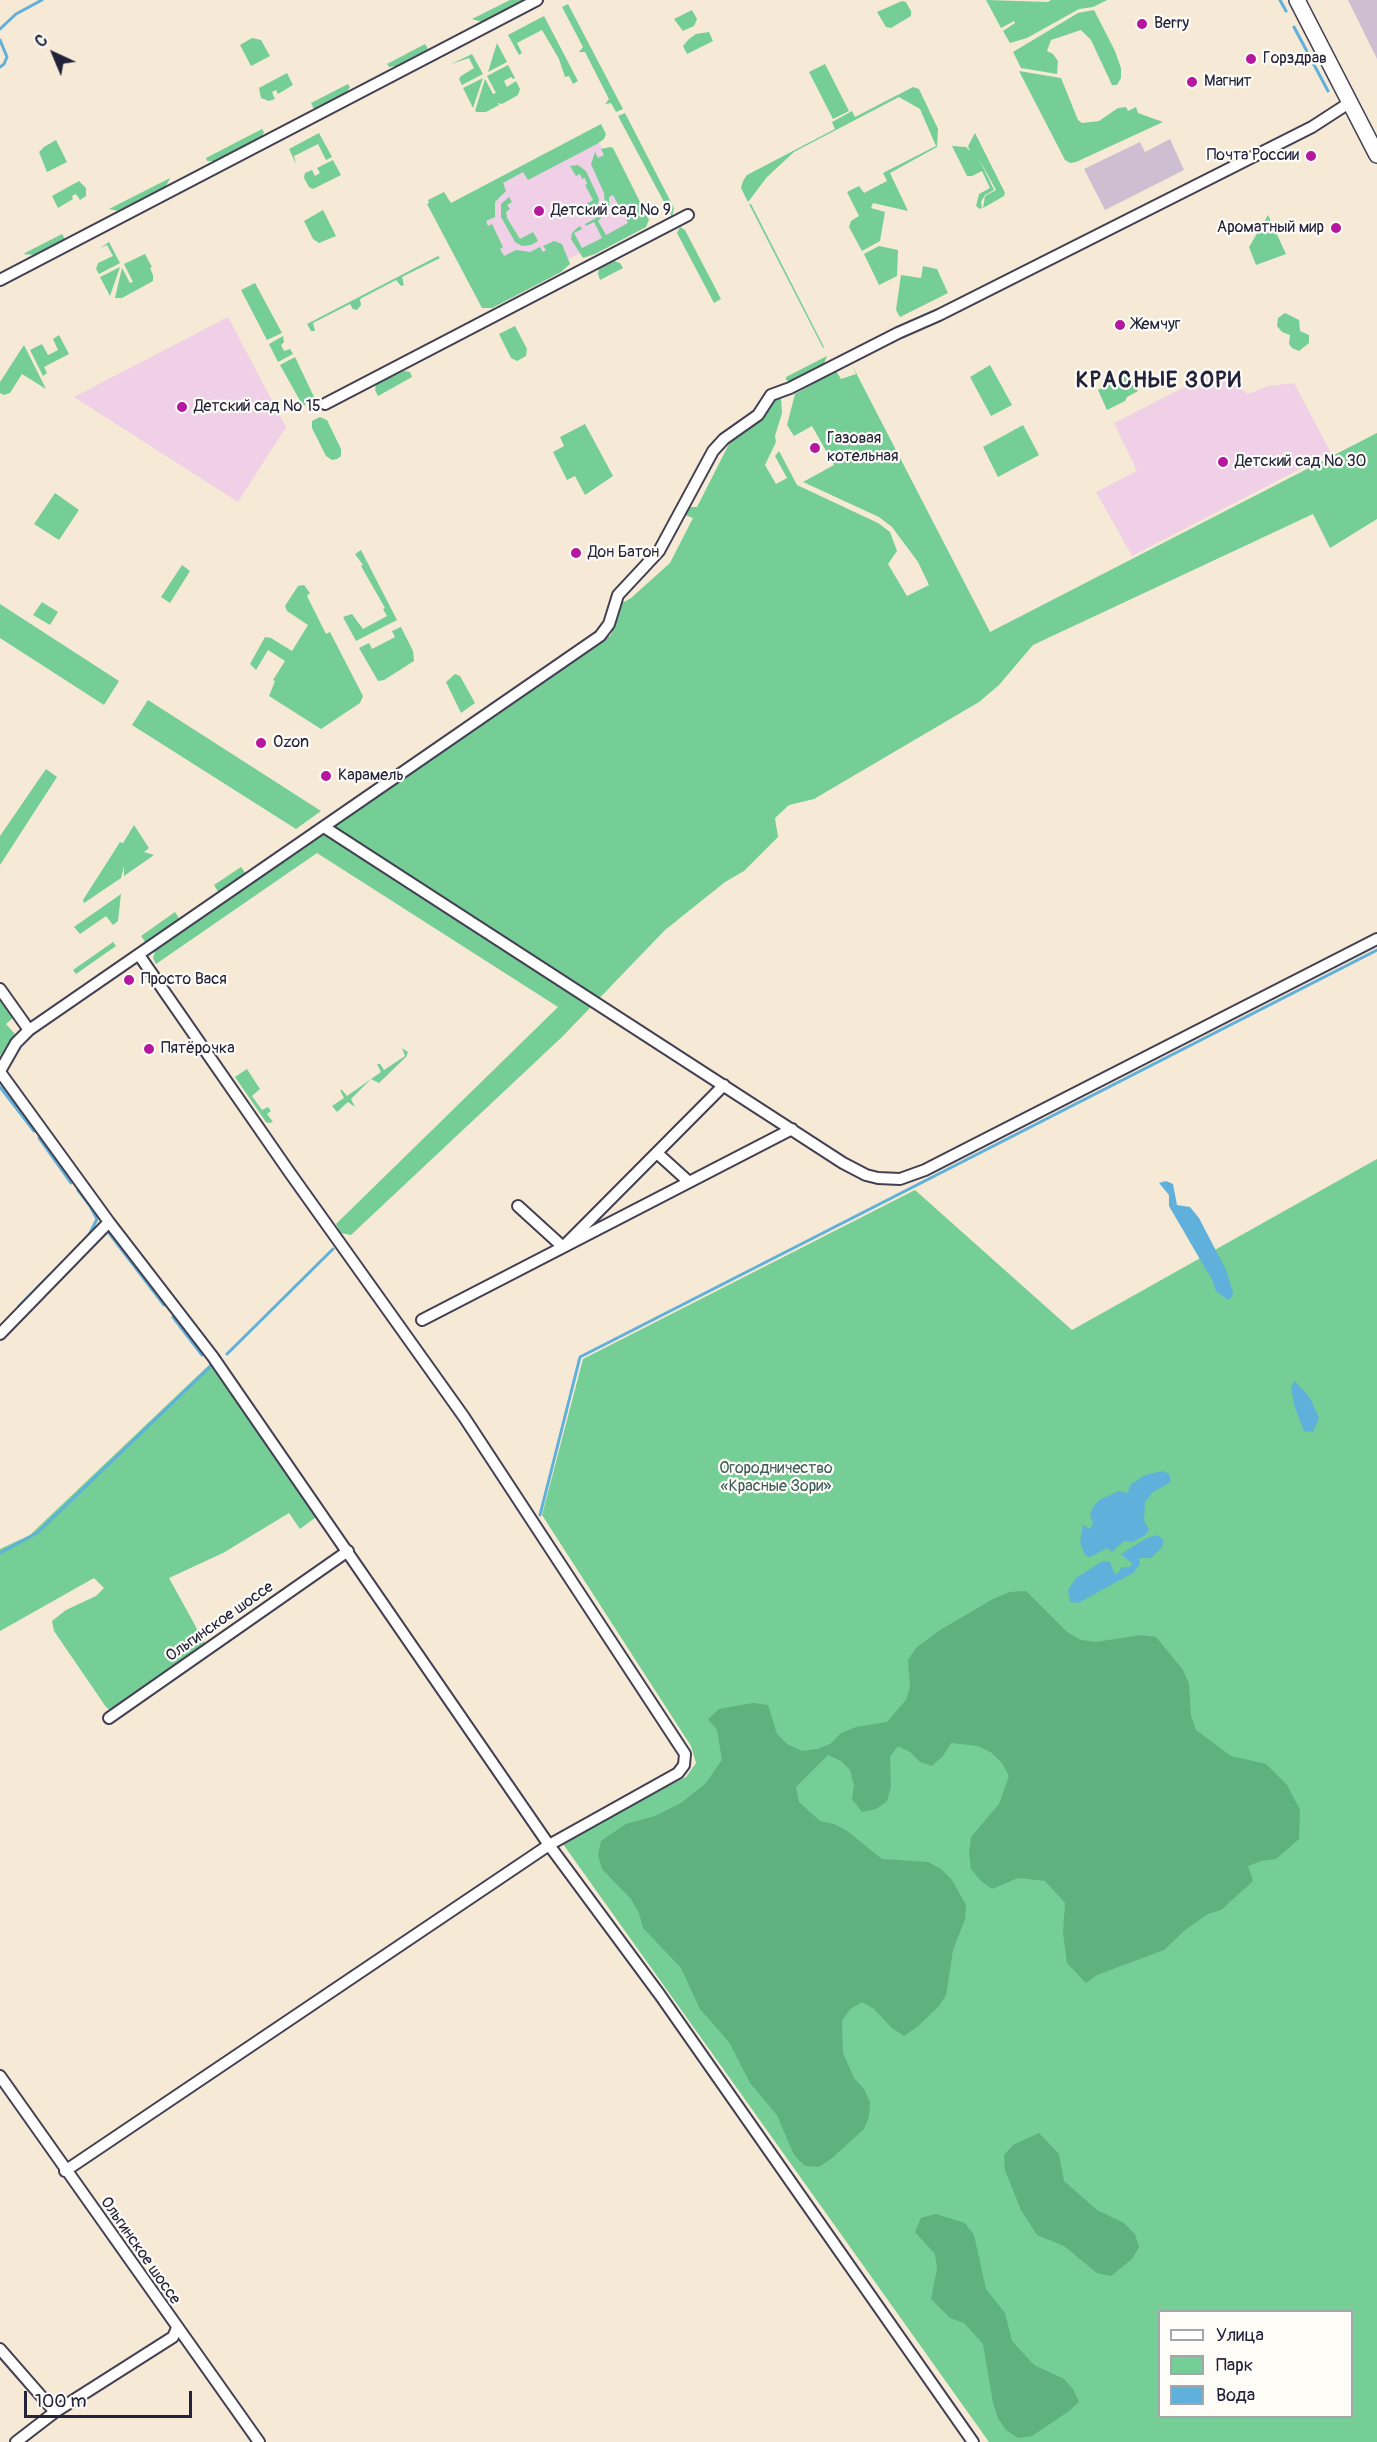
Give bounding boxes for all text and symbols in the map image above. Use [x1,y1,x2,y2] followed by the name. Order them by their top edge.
[1154,14,1189,34] place label: Berry
[1135,17,1149,31] marker: Berry
[24,24,84,84] north arrow
[31,30,52,52] text: С
[1263,49,1327,69] place label: Горздрав
[1244,52,1258,66] marker: Горздрав
[1204,72,1252,92] place label: Магнит
[1185,75,1199,89] marker: Магнит
[1207,146,1299,166] place label: Почта России
[1304,149,1318,163] marker: Почта России
[551,201,671,221] place label: Детский сад № 9
[532,204,546,218] marker: Детский сад № 9
[1217,218,1324,238] place label: Ароматный мир
[1329,221,1343,235] marker: Ароматный мир
[1132,315,1180,335] place label: Жемчуг
[1113,318,1127,332] marker: Жемчуг
[1076,368,1242,394] district label: КРАСНЫЕ ЗОРИ
[194,397,321,417] place label: Детский сад № 15
[175,400,189,414] marker: Детский сад № 15
[827,429,898,467] place label: Газовая котельная
[808,441,822,455] marker: Газовая котельная
[1235,452,1367,472] place label: Детский сад № 30
[1216,455,1230,469] marker: Детский сад № 30
[588,543,659,563] place label: Дон Батон
[569,546,583,560] marker: Дон Батон
[273,733,309,753] place label: Ozon
[254,736,268,750] marker: Ozon
[338,766,404,786] place label: Карамель
[319,769,333,783] marker: Карамель
[141,970,227,990] place label: Просто Вася
[122,973,136,987] marker: Просто Вася
[161,1039,235,1059] place label: Пятёрочка
[142,1042,156,1056] marker: Пятёрочка
[719,1459,833,1497] park label: Огородничество «Красные Зори»
[163,1578,277,1666] street label: Ольгинское шоссе
[96,2194,184,2308] street label: Ольгинское шоссе
[1158,2310,1353,2418] legend
[1216,2324,1264,2347] text: Улица
[1216,2354,1253,2377] text: Парк
[27,2379,195,2417] scale bar
[1216,2384,1255,2407] text: Вода
[35,2390,87,2413] text: 100 m

